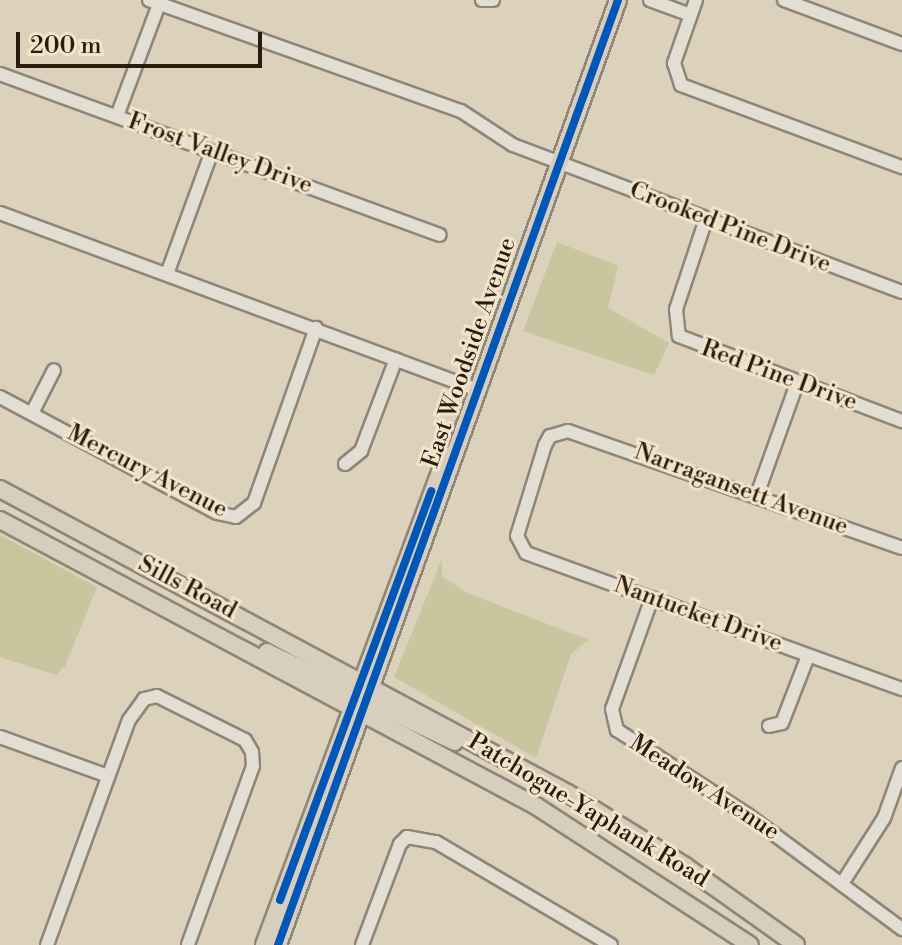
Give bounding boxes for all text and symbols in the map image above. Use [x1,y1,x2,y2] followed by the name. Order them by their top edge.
[20,16,266,66] scale bar
[30,31,101,61] text: 200 m
[124,107,316,201] street label: Frost Valley Drive
[625,176,835,280] street label: Crooked Pine Drive
[417,234,523,472] street label: East Woodside Avenue
[697,334,861,418] street label: Red Pine Drive
[62,419,232,525] street label: Mercury Avenue
[630,438,852,542] street label: Narragansett Avenue
[133,550,241,626] street label: Sills Road
[610,571,786,659] street label: Nantucket Drive
[462,728,714,894] street label: Patchogue-Yaphank Road
[624,729,784,847] street label: Meadow Avenue

